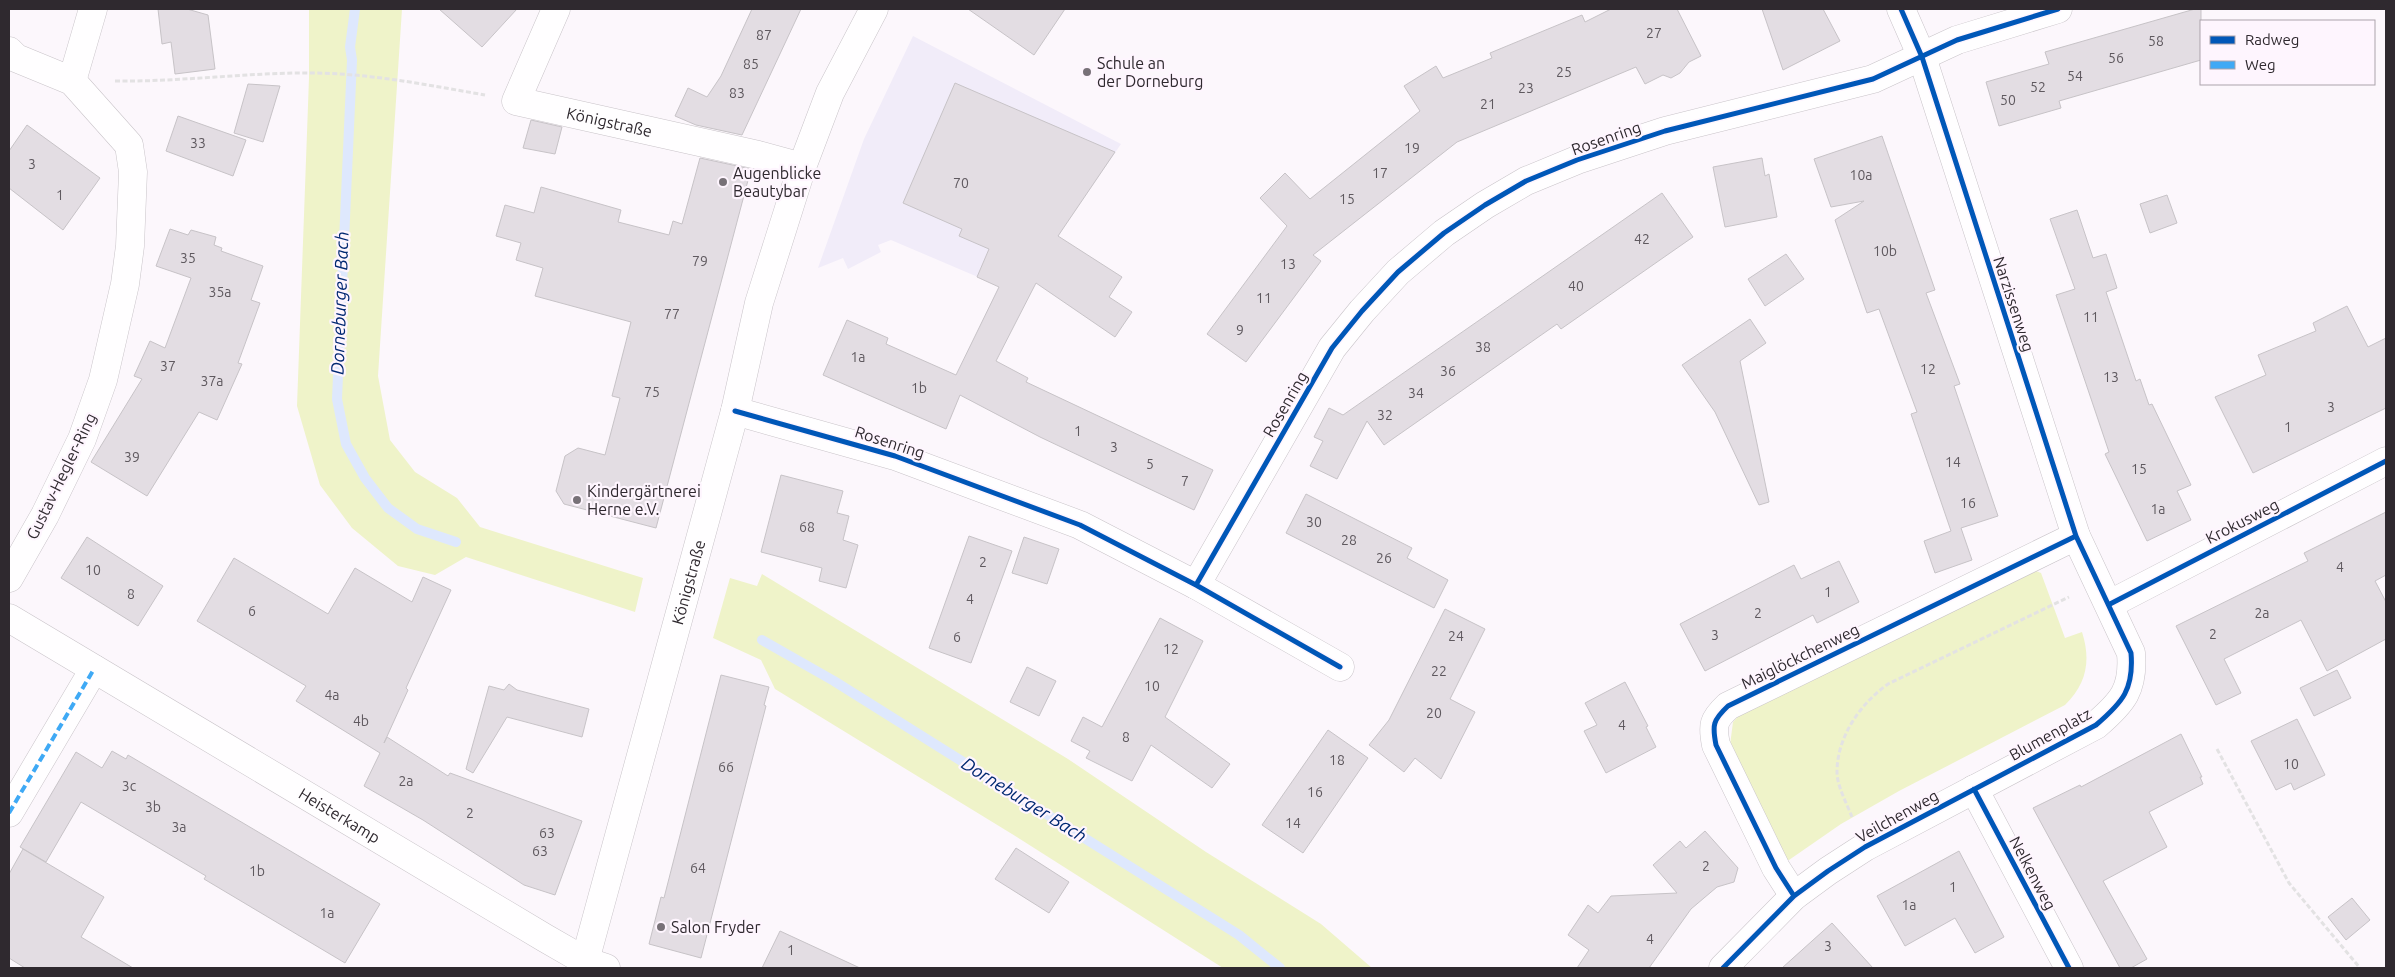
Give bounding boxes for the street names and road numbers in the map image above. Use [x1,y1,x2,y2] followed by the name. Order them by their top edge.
[565,104,654,140] street label: Königstraße
[1569,118,1643,158] street label: Rosenring
[1990,254,2038,354] street label: Narzissenweg
[1259,368,1311,440] street label: Rosenring
[23,410,99,542] street label: Gustav-Hegler-Ring
[853,422,927,462] street label: Rosenring
[2202,495,2282,547] street label: Krokusweg
[668,538,708,627] street label: Königstraße
[1738,620,1862,692] street label: Maiglöckchenweg
[2006,704,2094,764] street label: Blumenplatz
[296,784,383,847] street label: Heisterkamp
[1853,786,1941,846] street label: Veilchenweg
[2006,833,2060,913] street label: Nelkenweg

